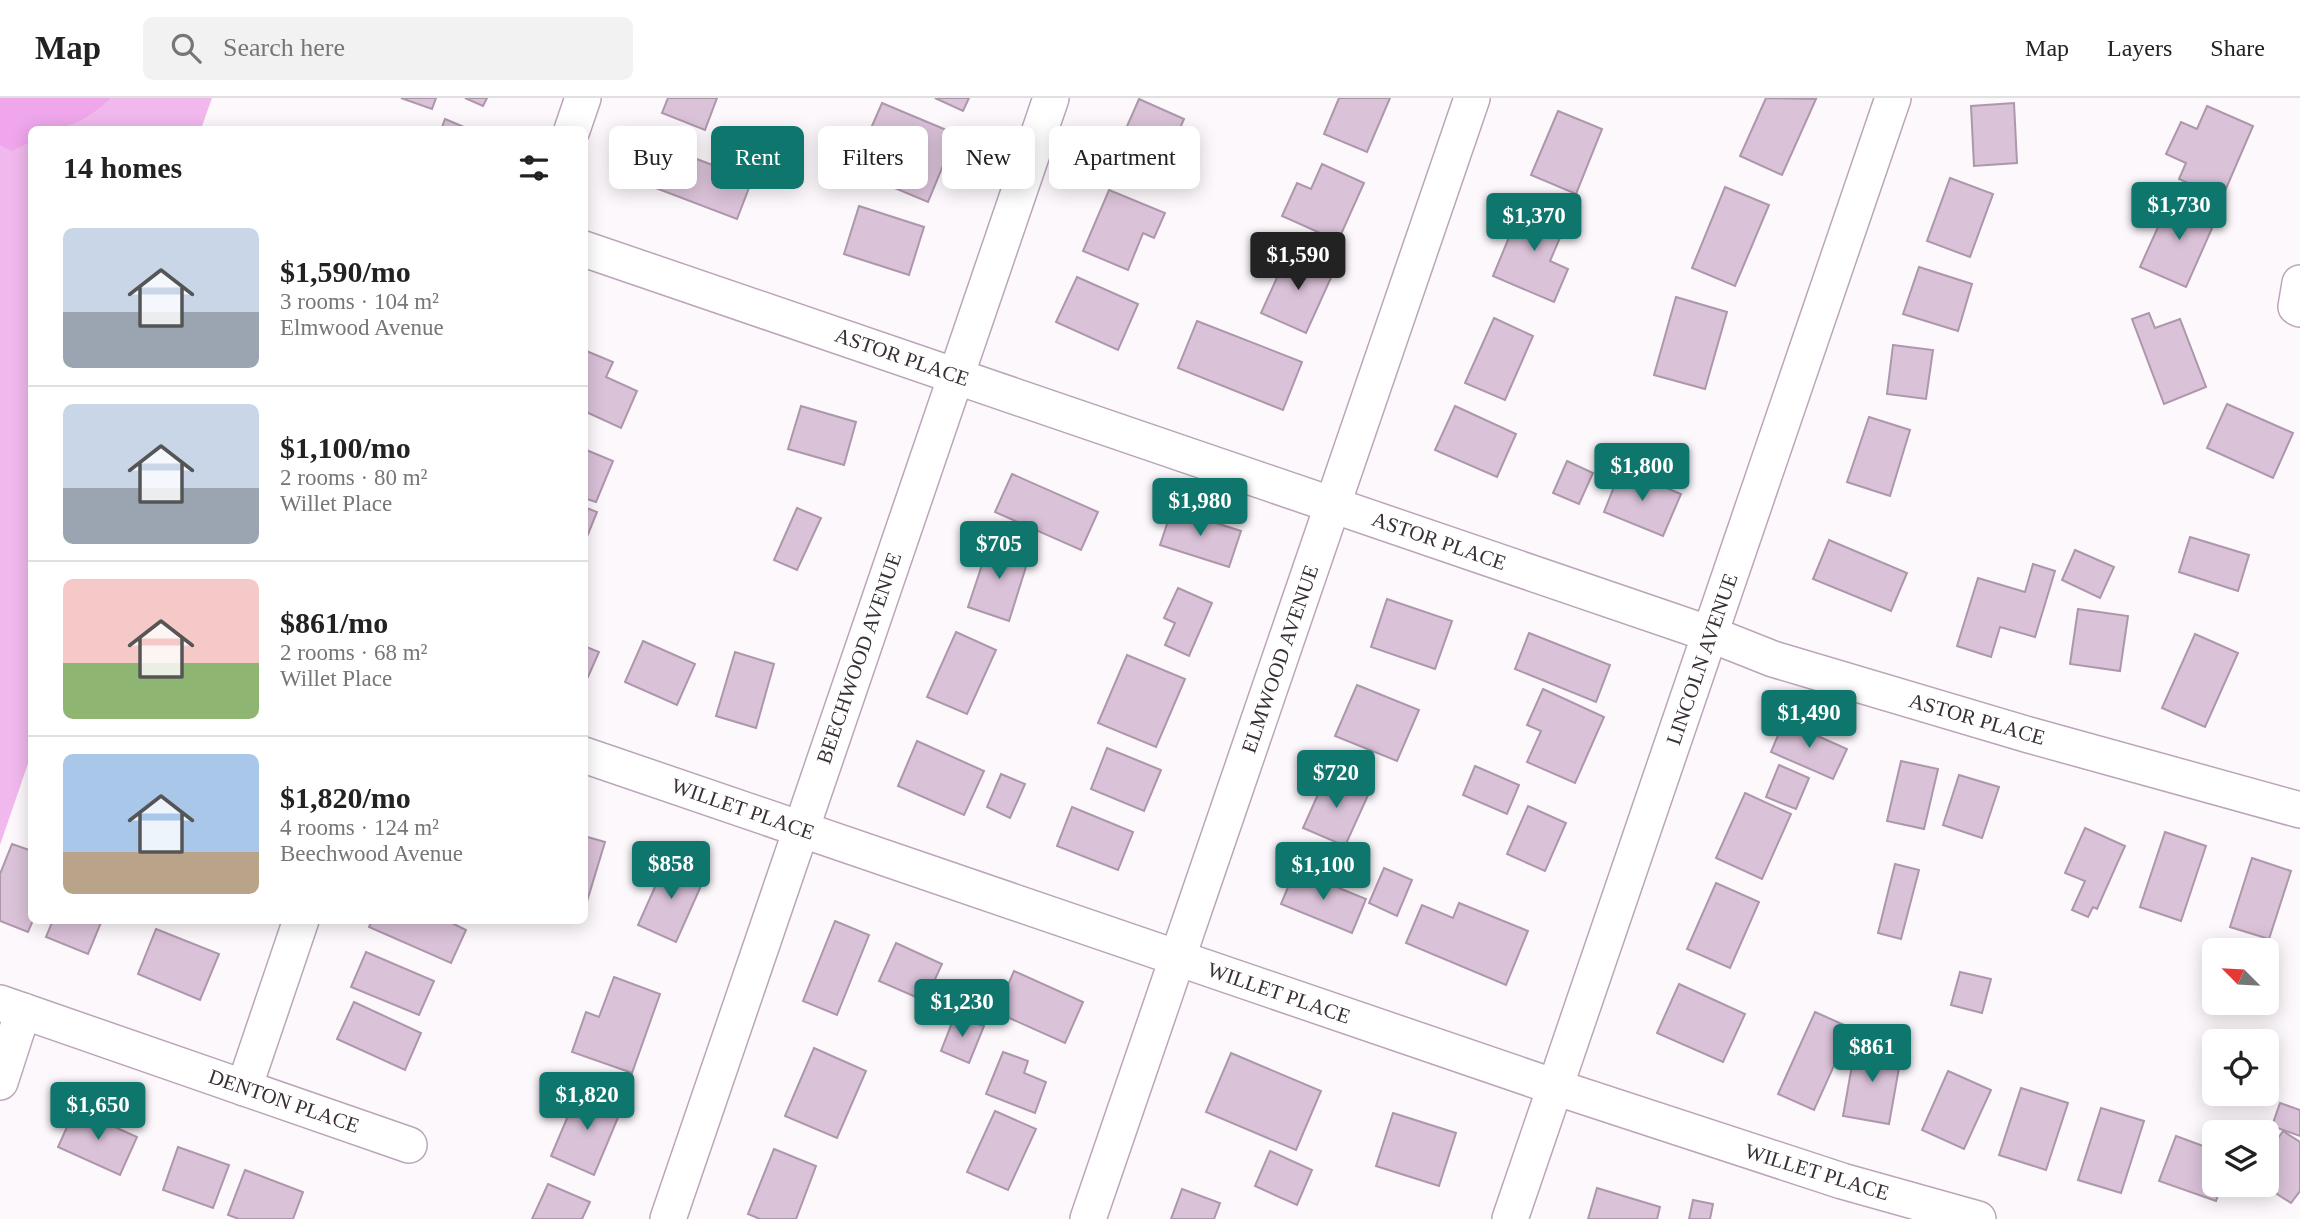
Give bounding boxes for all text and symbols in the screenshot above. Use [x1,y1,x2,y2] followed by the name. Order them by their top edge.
[143,17,633,80] search box
[167,29,205,67] icon: search
[35,30,101,66] text: Map
[223,33,345,62] text: Search here
[2025,35,2069,61] text: Map
[2107,35,2172,61] text: Layers
[2210,35,2265,61] text: Share
[609,126,697,189] chip: Buy
[711,126,804,189] chip: Rent
[818,126,928,189] chip: Filters
[942,126,1035,189] chip: New
[1049,126,1200,189] chip: Apartment
[515,149,553,187] icon: filters
[63,151,182,184] text: 14 homes
[2122,183,2236,242] pin: $1,730
[2147,192,2211,217] text: $1,730
[1477,194,1591,253] pin: $1,370
[1502,203,1566,228] text: $1,370
[1241,232,1355,292] pin: $1,590
[1266,242,1330,267] text: $1,590
[280,255,411,288] text: $1,590/mo
[119,256,203,340] icon: home
[280,289,439,314] text: 3 rooms · 104 m²
[280,315,444,340] text: Elmwood Avenue
[832,323,972,391] street label: ASTOR PLACE
[280,431,411,464] text: $1,100/mo
[119,432,203,516] icon: home
[1585,444,1699,503] pin: $1,800
[1610,453,1674,478] text: $1,800
[280,465,427,490] text: 2 rooms · 80 m²
[1143,478,1257,538] pin: $1,980
[1168,488,1232,513] text: $1,980
[280,491,392,516] text: Willet Place
[1369,507,1509,575] street label: ASTOR PLACE
[958,522,1040,581] pin: $705
[976,531,1022,556] text: $705
[812,549,906,767] street label: BEECHWOOD AVENUE
[1237,562,1323,756] street label: ELMWOOD AVENUE
[1661,570,1743,748] street label: LINCOLN AVENUE
[280,606,388,639] text: $861/mo
[119,607,203,691] icon: home
[280,640,427,665] text: 2 rooms · 68 m²
[280,666,392,691] text: Willet Place
[1906,688,2048,750] street label: ASTOR PLACE
[1752,690,1866,750] pin: $1,490
[1777,700,1841,725] text: $1,490
[1295,750,1377,810] pin: $720
[1313,760,1359,785] text: $720
[668,773,818,845] street label: WILLET PLACE
[280,781,411,814] text: $1,820/mo
[119,782,203,866] icon: home
[280,815,439,840] text: 4 rooms · 124 m²
[280,841,463,866] text: Beechwood Avenue
[630,842,712,901] pin: $858
[1266,842,1380,902] pin: $1,100
[648,851,694,876] text: $858
[1291,852,1355,877] text: $1,100
[2202,938,2278,1015] north arrow
[2202,938,2279,1197] map controls
[1204,957,1354,1029] street label: WILLET PLACE
[905,979,1019,1039] pin: $1,230
[930,989,994,1014] text: $1,230
[1831,1024,1913,1084] pin: $861
[2202,1029,2279,1106] button: locate
[1849,1034,1895,1059] text: $861
[206,1064,362,1138] street label: DENTON PLACE
[530,1072,644,1132] pin: $1,820
[41,1082,155,1142] pin: $1,650
[555,1082,619,1107] text: $1,820
[66,1092,130,1117] text: $1,650
[2202,1120,2279,1197] button: layers
[1742,1139,1892,1205] street label: WILLET PLACE

